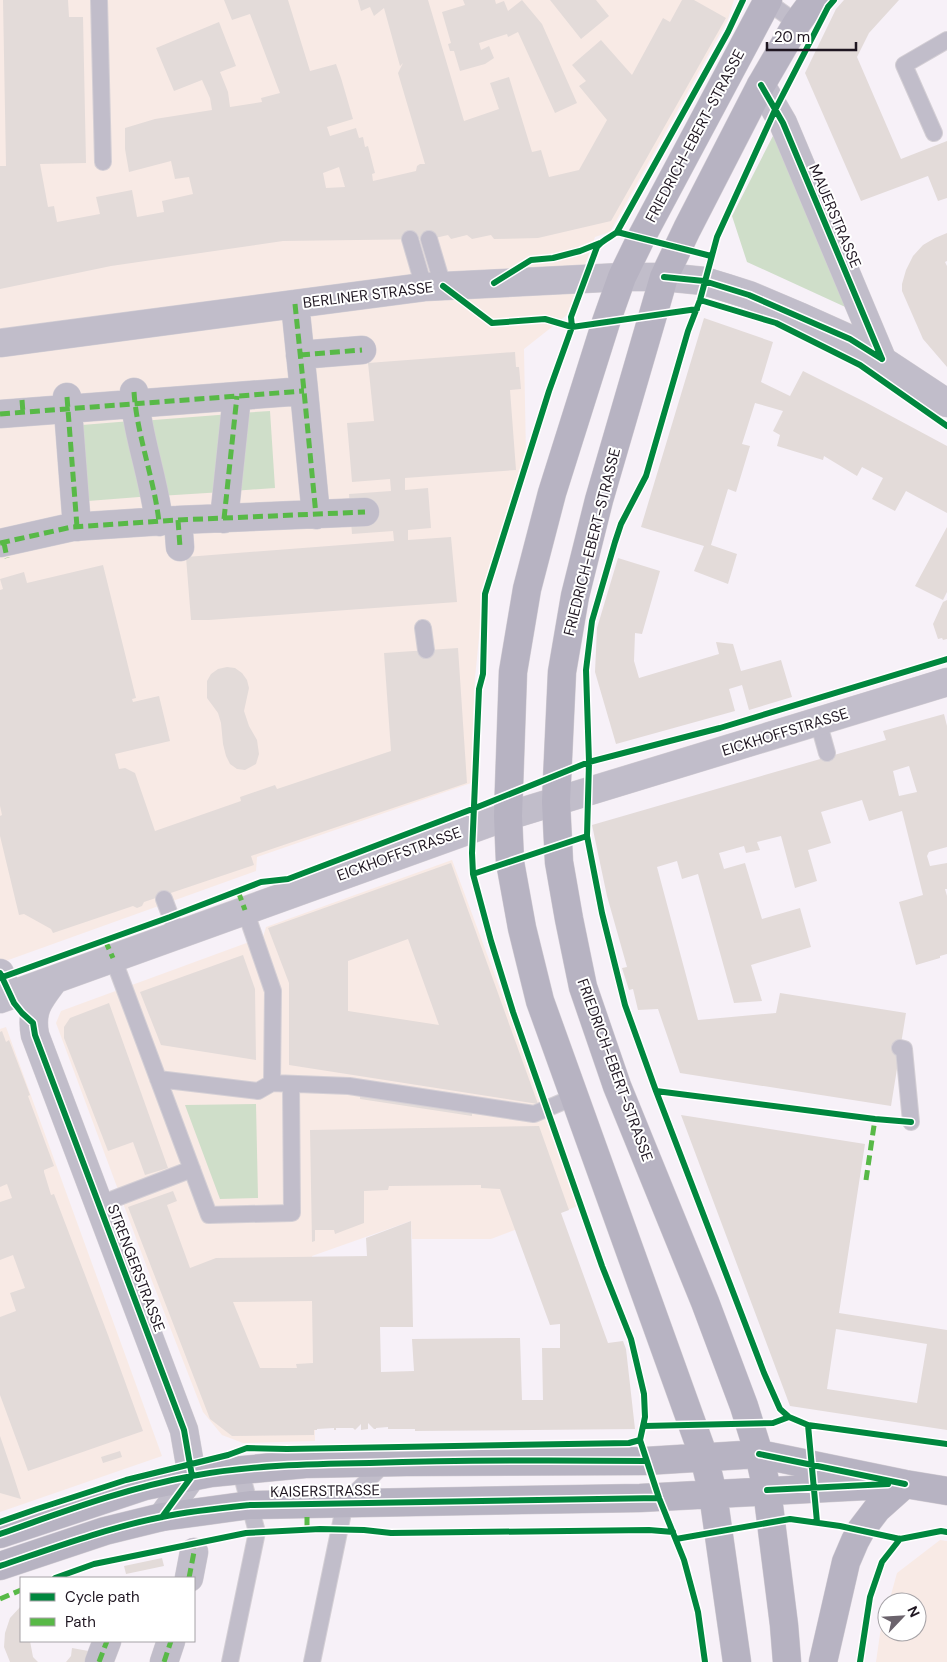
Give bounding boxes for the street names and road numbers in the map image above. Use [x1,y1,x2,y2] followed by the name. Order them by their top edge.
[641,46,749,226] street label: FRIEDRICH-EBERT-STRASSE
[804,161,866,271] street label: MAUERSTRASSE
[302,277,434,313] street label: BERLINER STRASSE
[559,446,625,638] street label: FRIEDRICH-EBERT-STRASSE
[719,703,851,761] street label: EICKHOFFSTRASSE
[334,822,464,886] street label: EICKHOFFSTRASSE
[573,976,657,1164] street label: FRIEDRICH-EBERT-STRASSE
[102,1201,170,1335] street label: STRENGERSTRASSE
[270,1480,380,1502] street label: KAISERSTRASSE

